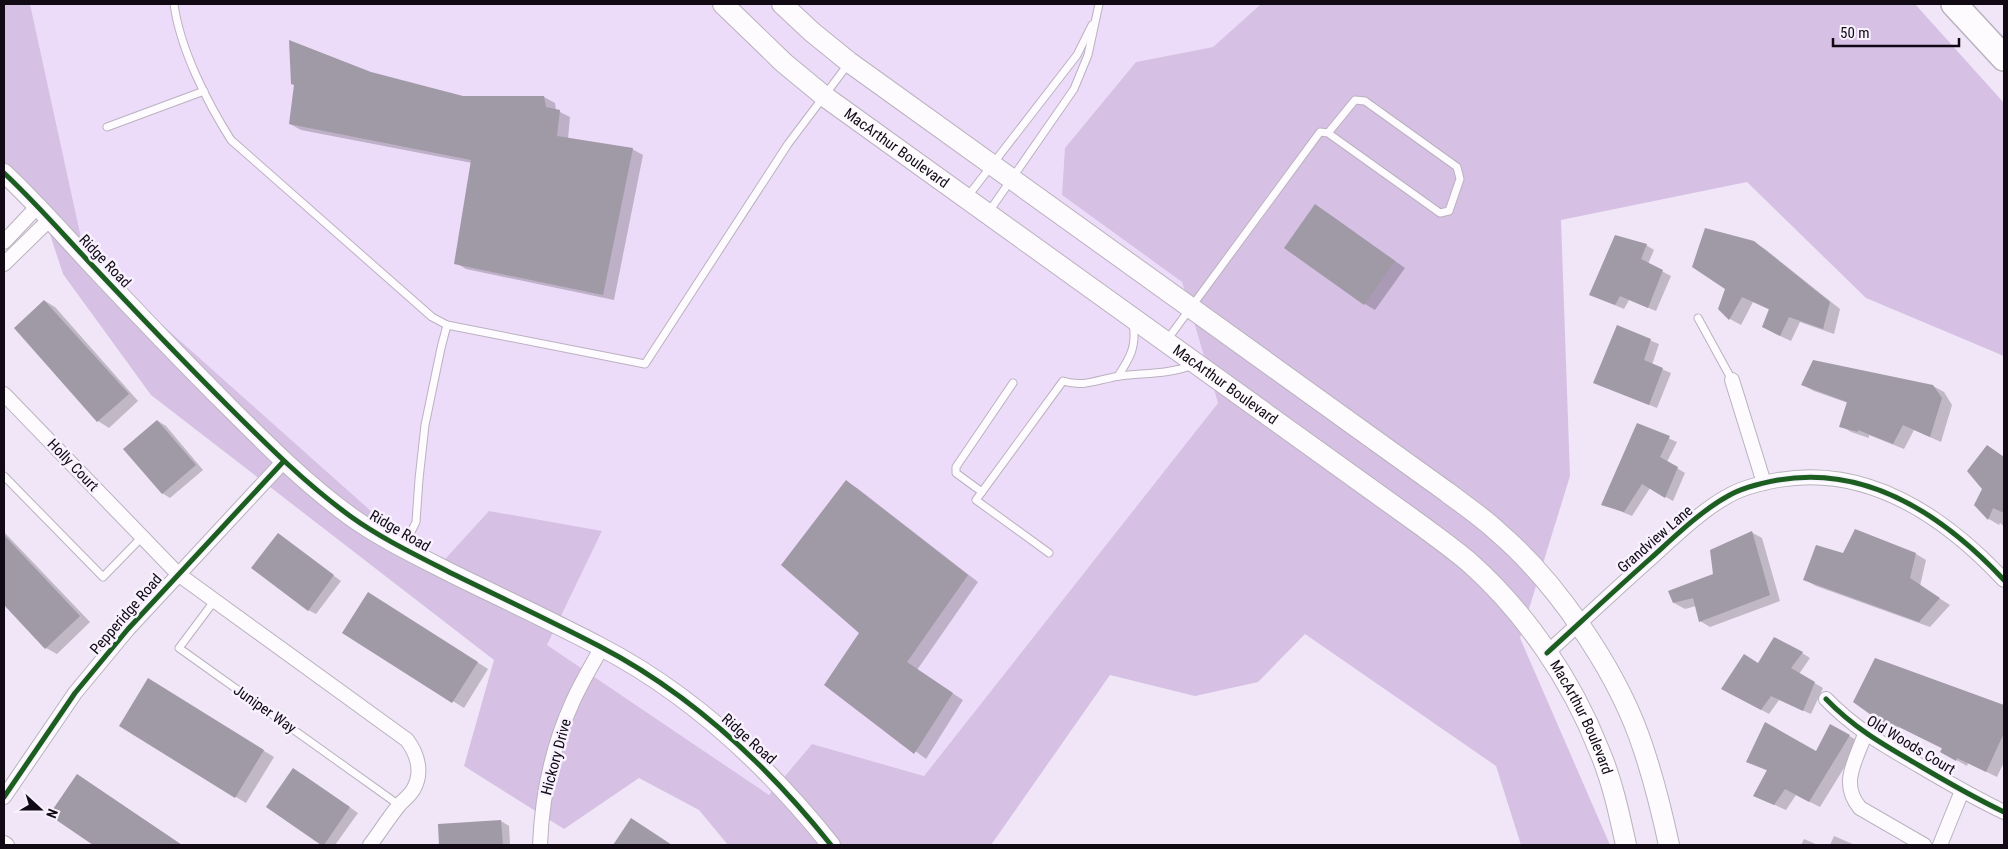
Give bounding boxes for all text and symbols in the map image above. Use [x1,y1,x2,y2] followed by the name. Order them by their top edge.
[1833,15,1959,47] scale bar
[1840,24,1870,42] text: 50 m
[841,104,952,192] street label: MacArthur Boulevard
[75,231,135,291] street label: Ridge Road
[1169,341,1281,428] street label: MacArthur Boulevard
[44,435,102,495] street label: Holly Court
[1614,501,1696,577] street label: Grandview Lane
[367,506,433,556] street label: Ridge Road
[86,570,166,658] street label: Pepperidge Road
[1546,657,1617,777] street label: MacArthur Boulevard
[230,681,300,737] street label: Juniper Way
[718,710,780,768] street label: Ridge Road
[1864,712,1958,778] street label: Old Woods Court
[537,717,575,797] street label: Hickory Drive
[15,784,65,834] north arrow
[43,807,61,821] text: N

